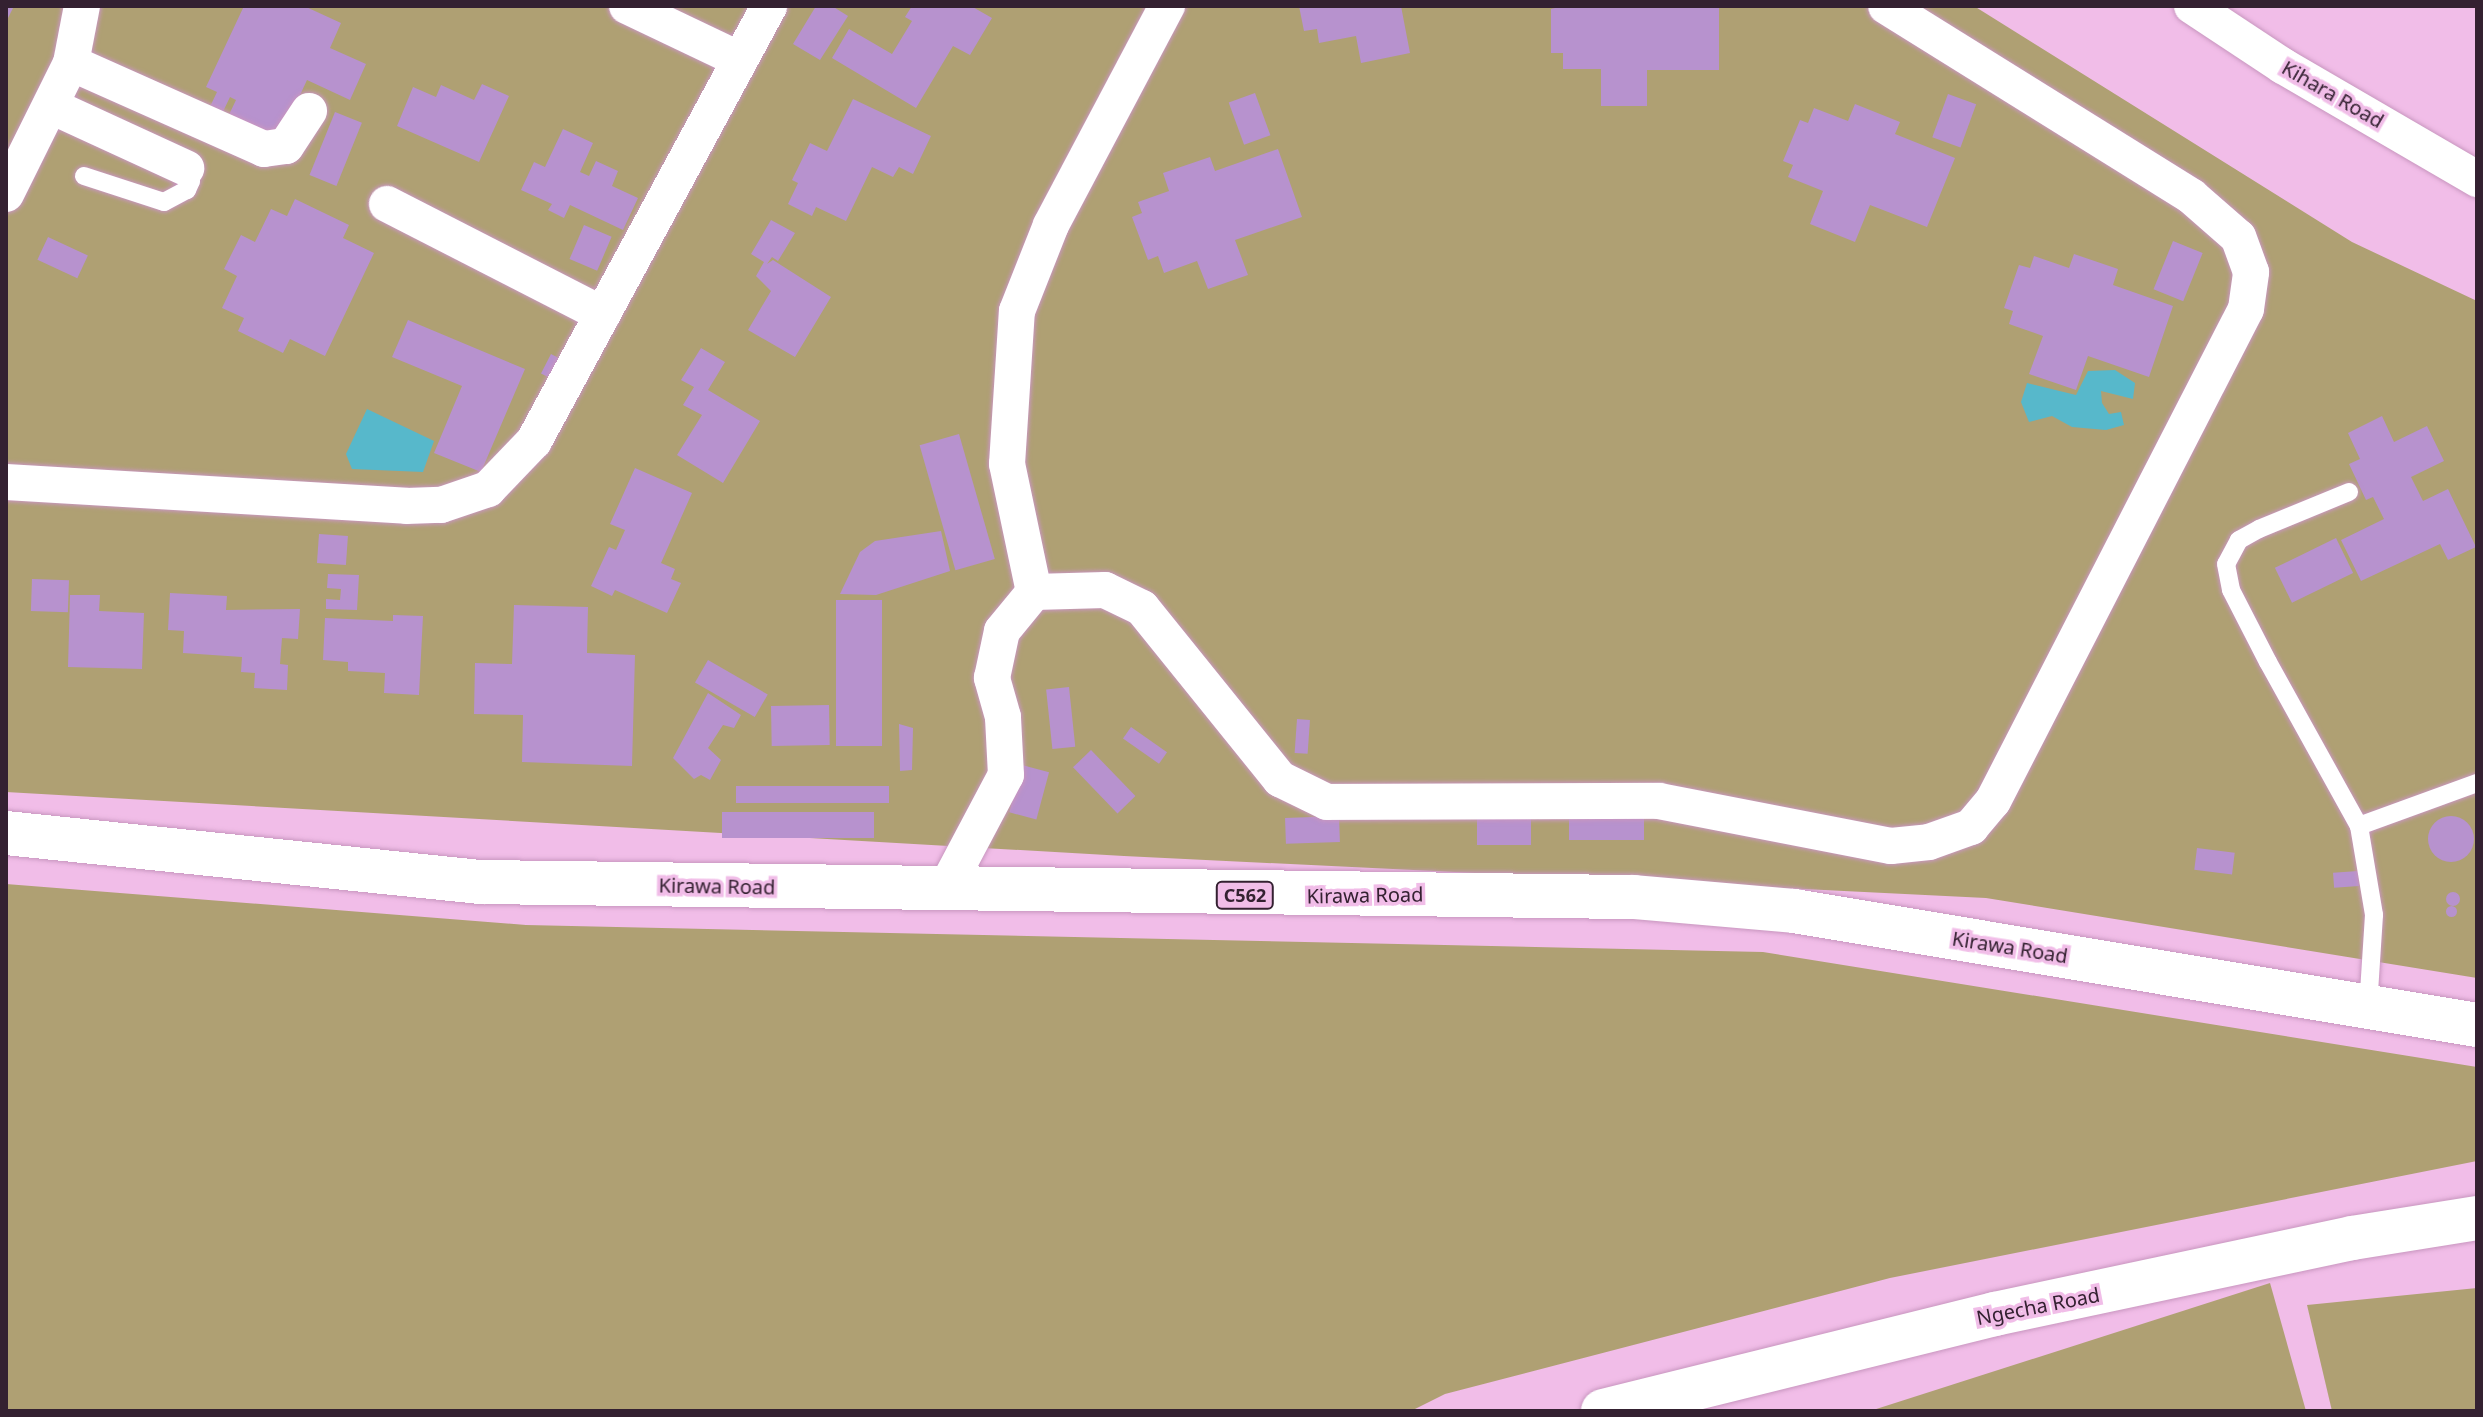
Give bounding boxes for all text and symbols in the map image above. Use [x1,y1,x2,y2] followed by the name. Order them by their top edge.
[2278,55,2388,133] street label: Kihara Road
[658,873,776,899] street label: Kirawa Road
[1215,881,1275,909] road number: C562
[1306,882,1424,908] street label: Kirawa Road
[1950,926,2070,968] street label: Kirawa Road
[1974,1282,2102,1330] street label: Ngecha Road

